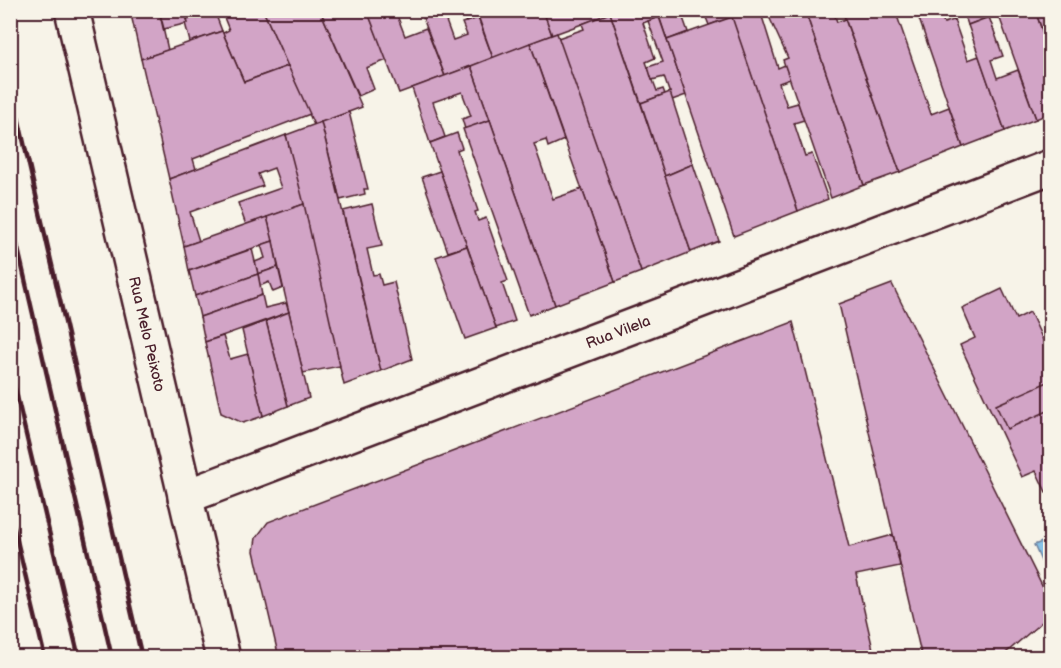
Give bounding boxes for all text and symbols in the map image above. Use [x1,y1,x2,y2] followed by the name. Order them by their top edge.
[124,274,169,394] street label: Rua Melo Peixoto
[583,311,653,353] street label: Rua Vilela

